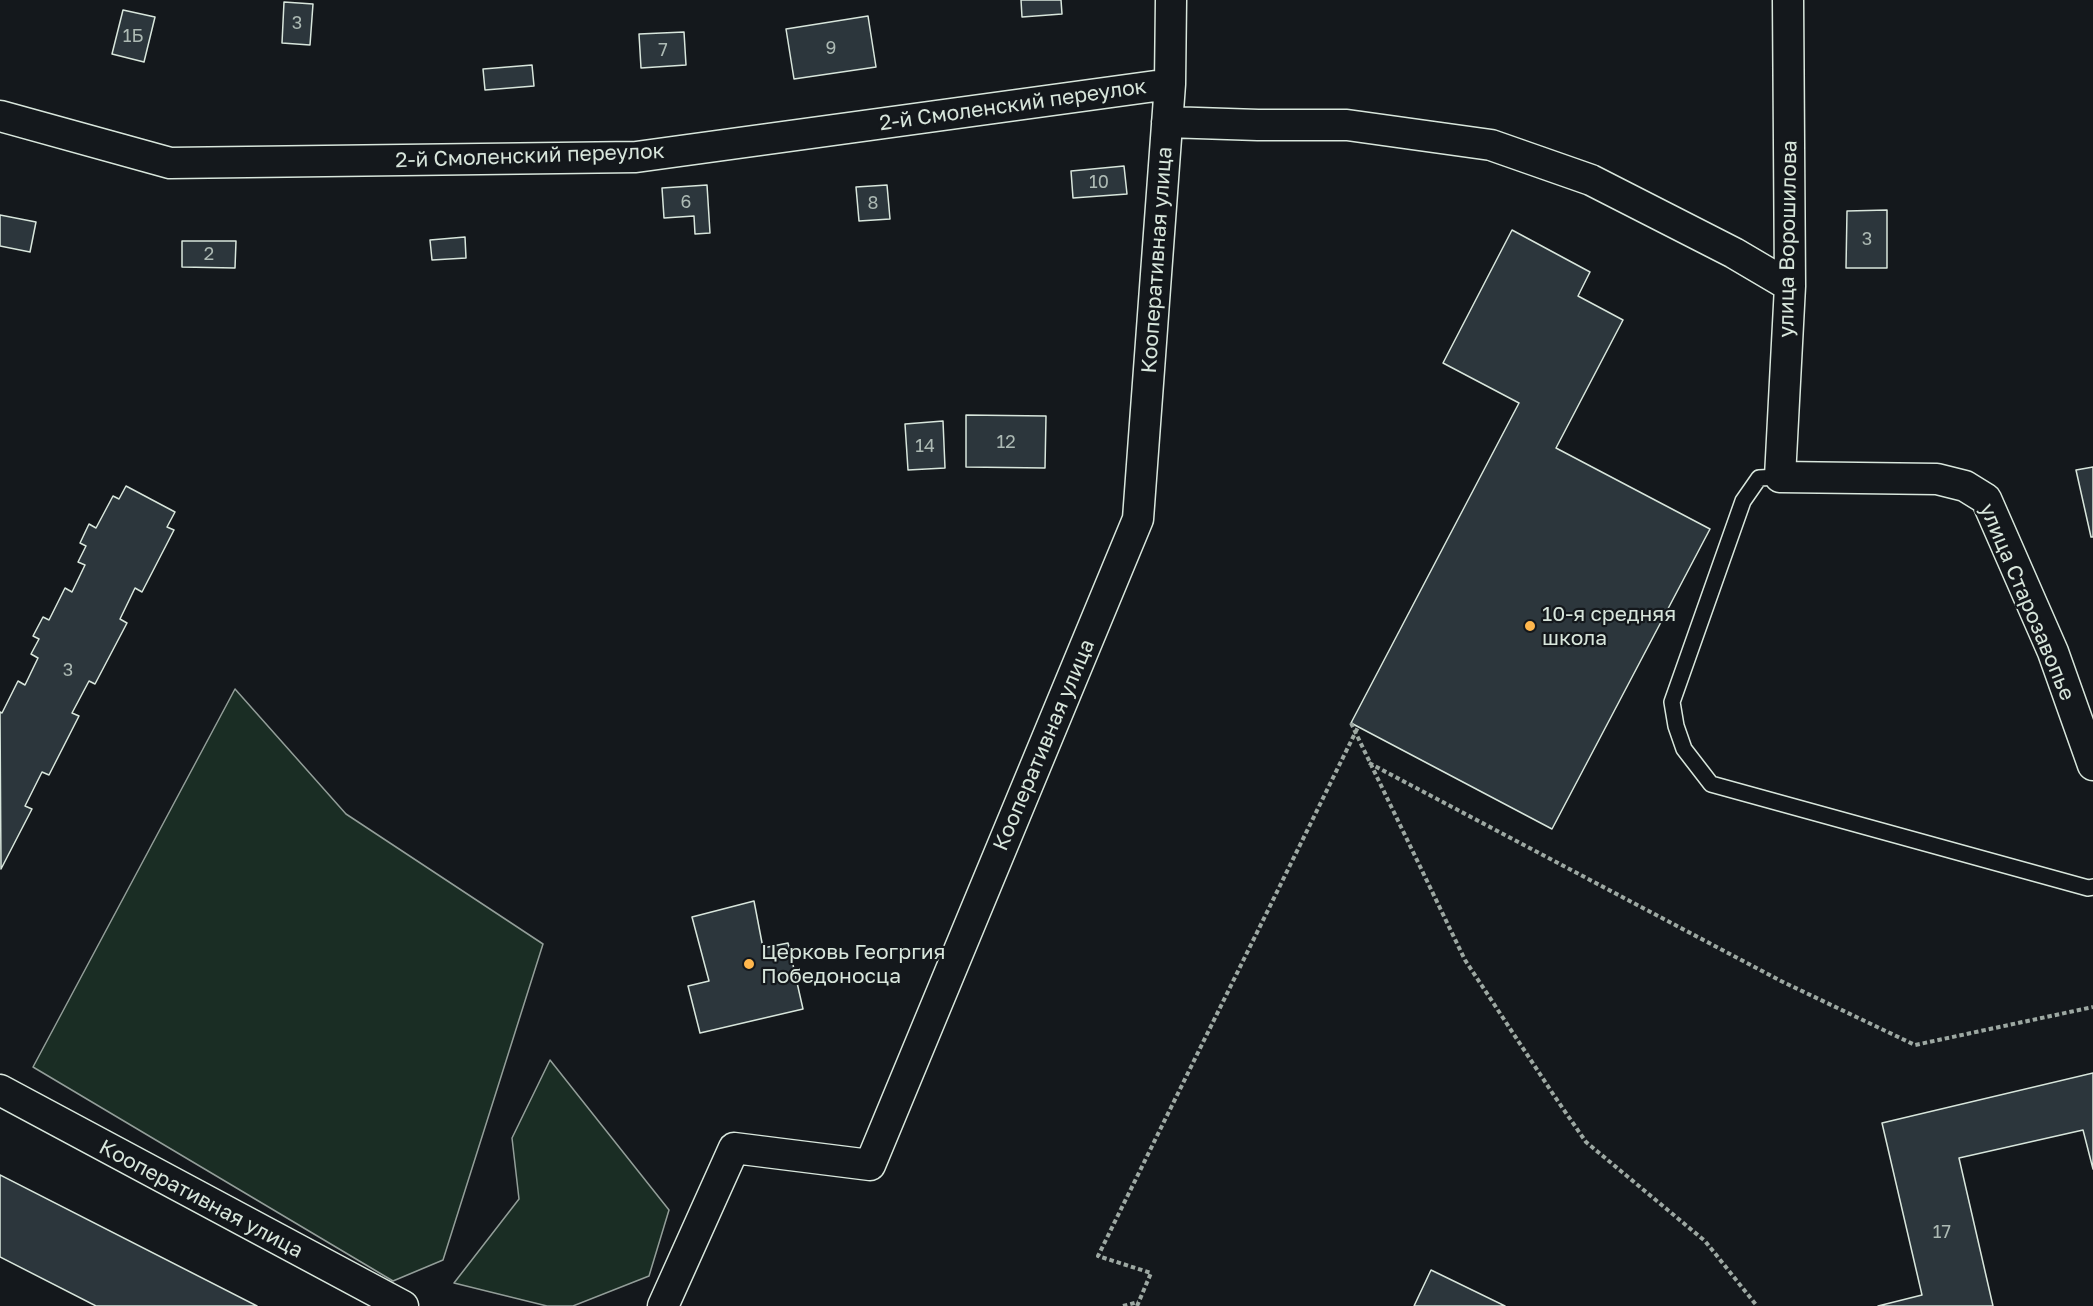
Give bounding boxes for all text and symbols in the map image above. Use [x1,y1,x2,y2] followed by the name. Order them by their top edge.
[292,12,302,34] house number: 3
[123,25,143,47] house number: 1Б
[826,37,836,59] house number: 9
[658,39,668,61] house number: 7
[878,74,1148,136] street label: 2-й Смоленский переулок
[395,139,665,173] street label: 2-й Смоленский переулок
[1774,140,1802,338] street label: улица Ворошилова
[1137,146,1177,374] street label: Кооперативная улица
[1089,171,1109,193] house number: 10
[681,191,691,213] house number: 6
[868,192,878,214] house number: 8
[1862,228,1872,250] house number: 3
[204,243,214,265] house number: 2
[996,431,1016,453] house number: 12
[915,435,935,457] house number: 14
[1974,500,2080,704] street label: улица Старозавопье
[1542,601,1676,651] place label: 10-я средняя школа
[1523,619,1537,633] marker: 10-я средняя школа
[988,635,1100,855] street label: Кооперативная улица
[63,659,73,681] house number: 3
[761,939,946,989] place label: Церковь Геогргия Победоносца
[742,957,756,971] marker: Церковь Геогргия Победоносца
[95,1135,307,1263] street label: Кооперативная улица
[1933,1221,1951,1243] house number: 17

